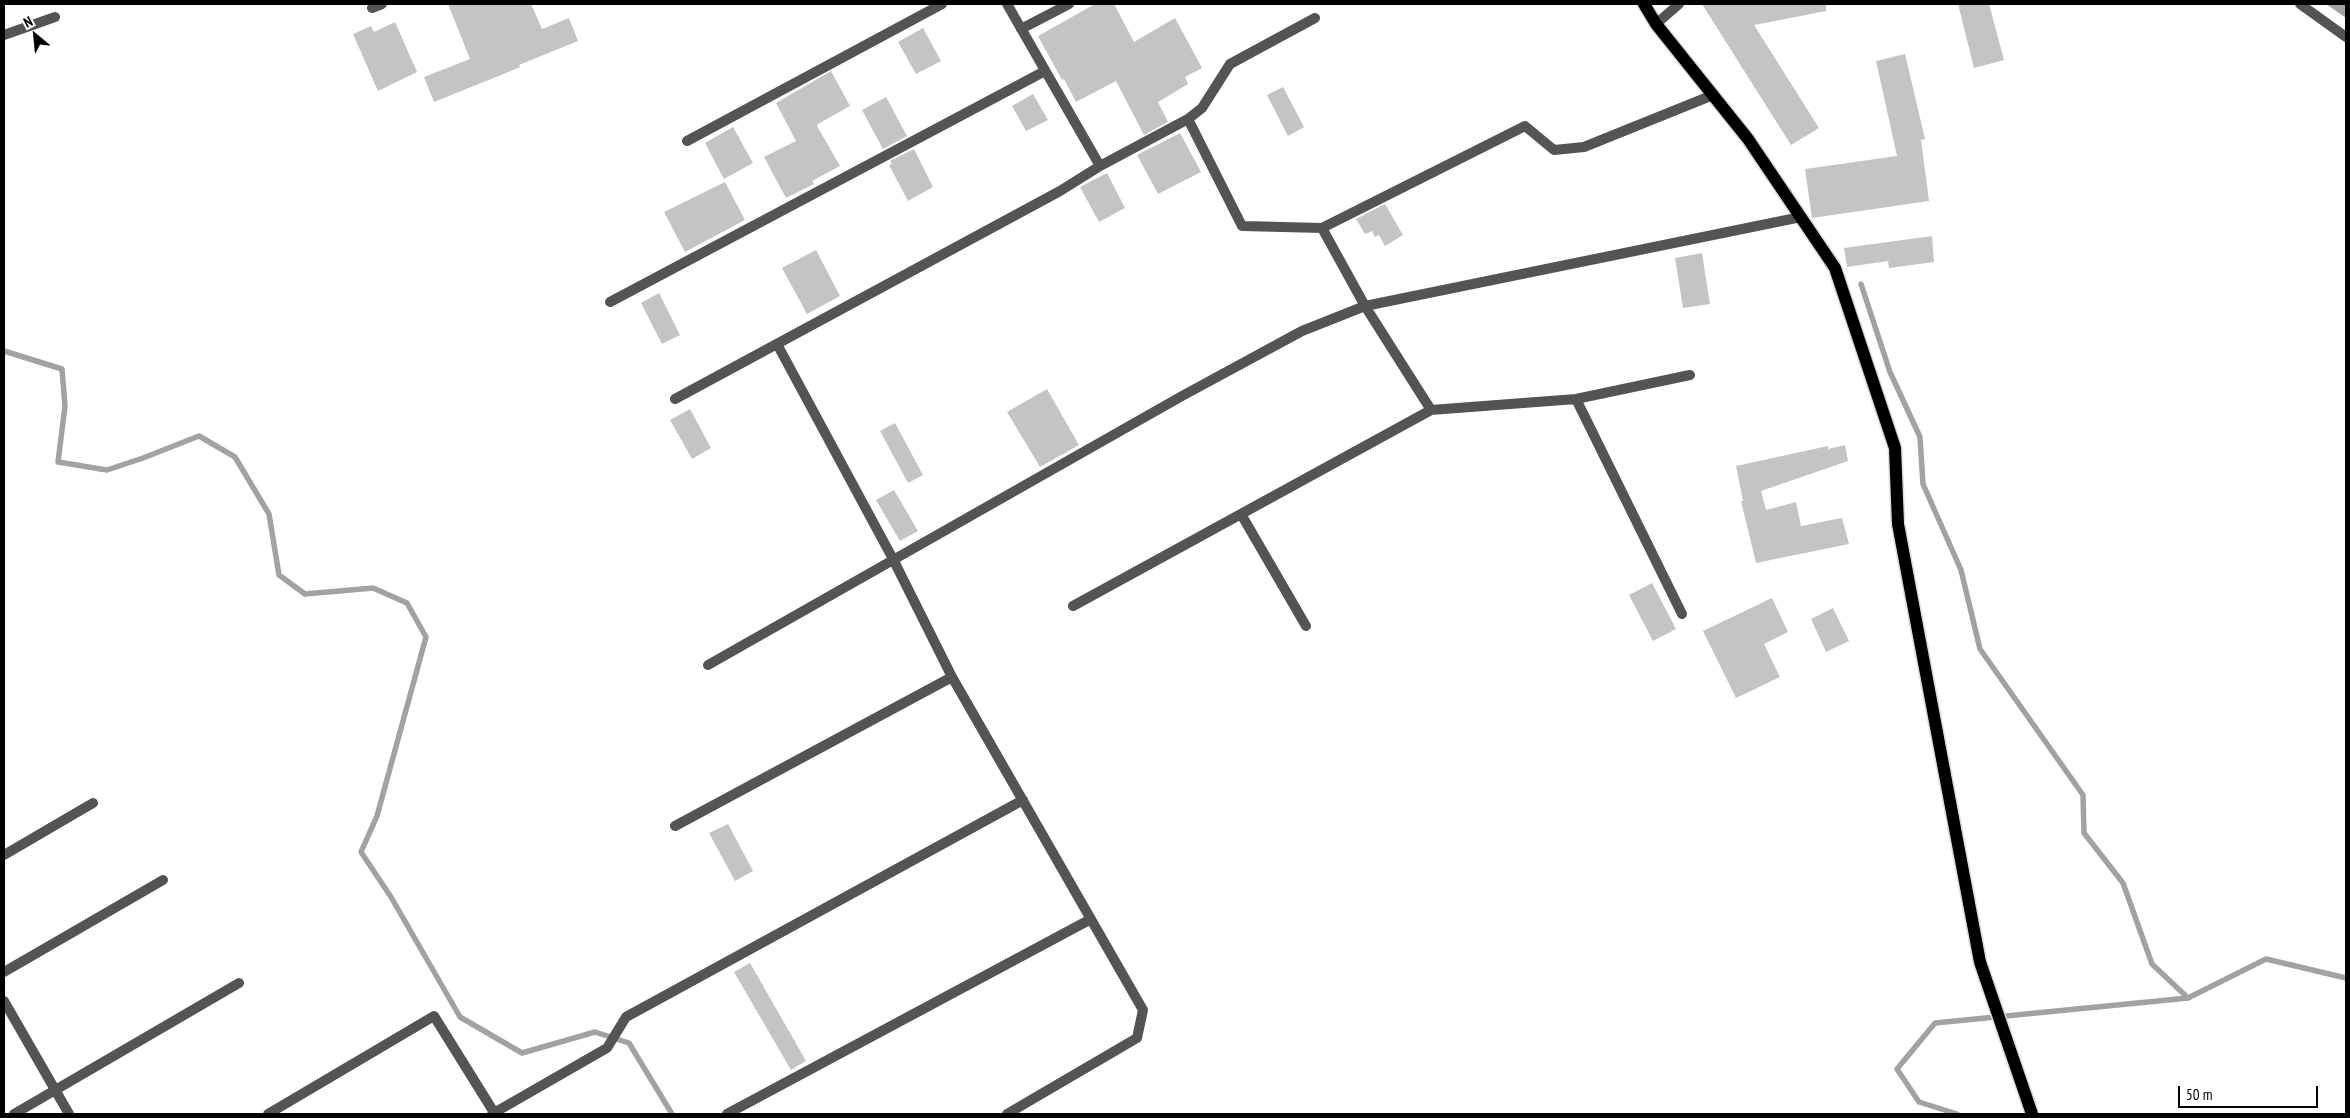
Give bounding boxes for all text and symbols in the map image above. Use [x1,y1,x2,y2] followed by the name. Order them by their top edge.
[10,10,60,60] north arrow
[20,12,36,31] text: N
[2180,1076,2320,1108] scale bar
[2186,1085,2212,1104] text: 50 m

